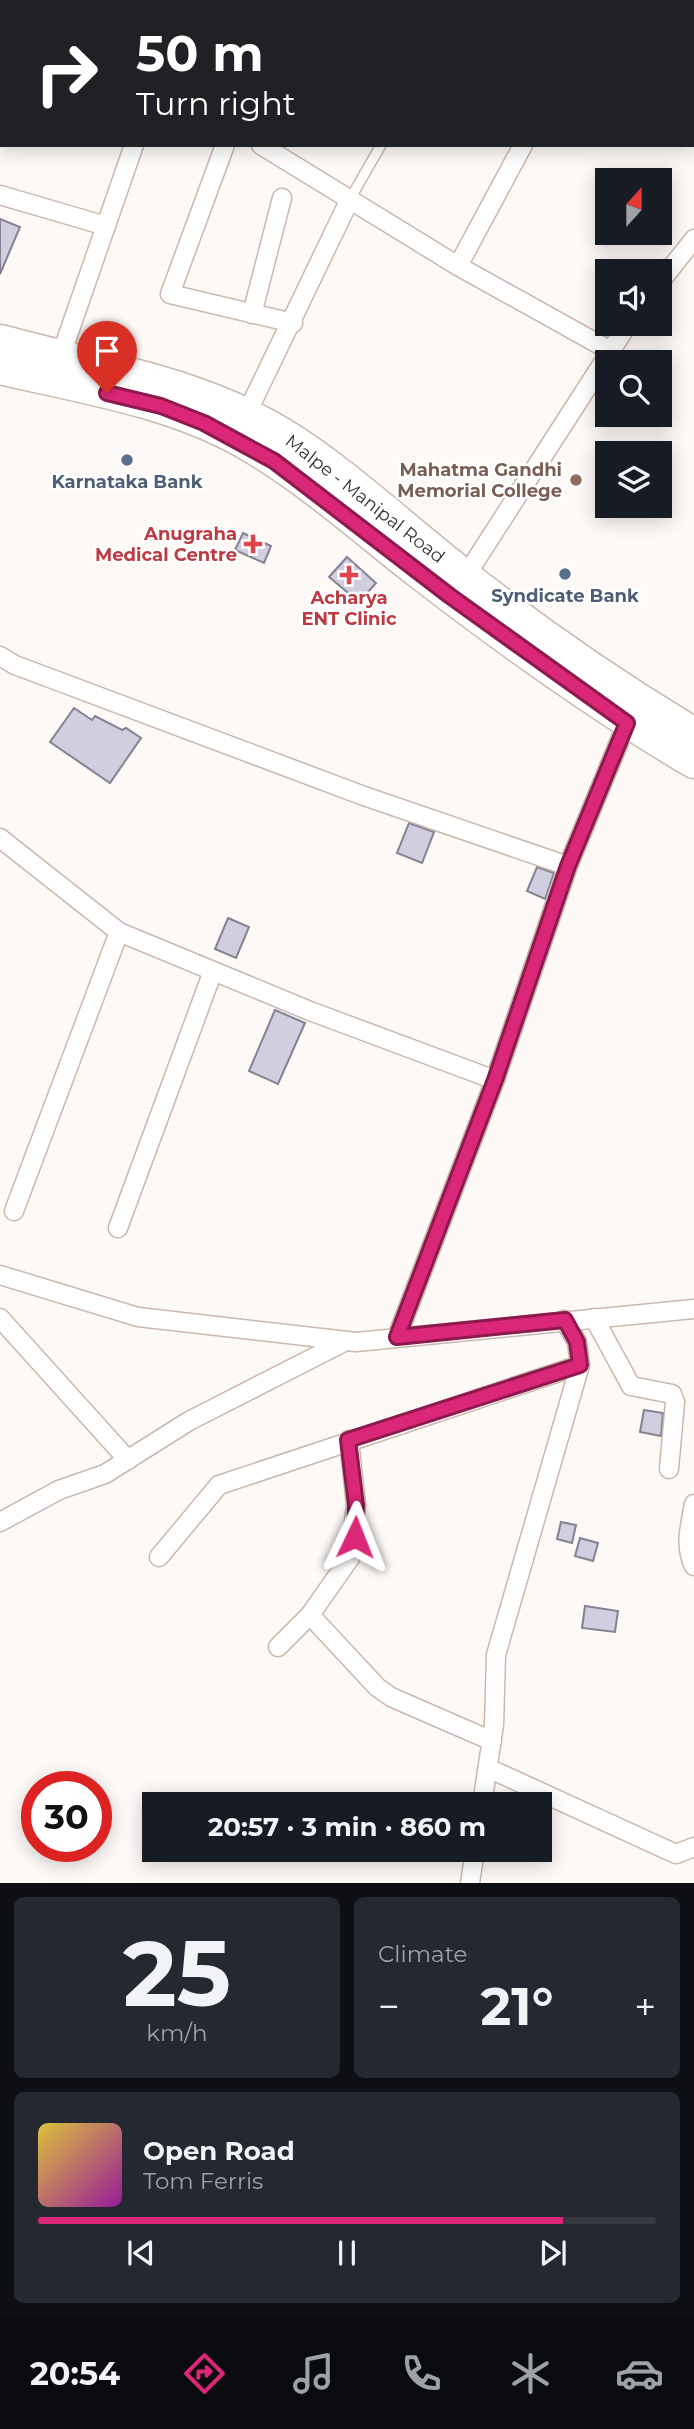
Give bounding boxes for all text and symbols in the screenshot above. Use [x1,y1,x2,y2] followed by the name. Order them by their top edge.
[136,24,264,83] text: 50 m
[21,28,112,119] icon: right
[136,84,296,123] text: Turn right
[595,168,672,245] north arrow
[595,168,672,518] map controls
[595,259,672,336] button: sound
[77,321,137,393] pin
[88,332,126,370] icon: arrive
[595,350,672,427] button: search
[281,430,449,568] street label: Malpe - Manipal Road
[595,441,672,518] button: layers
[119,452,135,468] marker: Karnataka Bank
[397,459,562,502] place label: Mahatma Gandhi Memorial College
[52,471,203,493] place label: Karnataka Bank
[568,472,584,488] marker: Mahatma Gandhi Memorial College
[95,523,237,566] place label: Anugraha Medical Centre
[243,534,263,554] marker: Anugraha Medical Centre
[339,565,359,585] marker: Acharya ENT Clinic
[557,566,573,582] marker: Syndicate Bank
[491,585,639,607] place label: Syndicate Bank
[301,587,397,630] place label: Acharya ENT Clinic
[318,1500,392,1574] position arrow
[21,1771,112,1862] speed limit sign: 30
[208,1811,486,1843] text: 20:57 · 3 min · 860 m
[123,1918,231,2029] text: 25
[378,1940,467,1968] text: Climate
[481,1975,553,2038] text: 21°
[378,1983,400,2030] text: −
[634,1983,656,2030] text: +
[146,2019,208,2047] text: km/h
[143,2135,295,2167] text: Open Road
[143,2167,263,2195] text: Tom Ferris
[122,2234,160,2272] icon: previous
[328,2234,366,2272] icon: pause
[534,2234,572,2272] icon: next
[180,2349,229,2398] icon: directions
[289,2349,338,2398] icon: music
[397,2349,446,2398] icon: phone
[506,2349,555,2398] icon: climate
[615,2349,664,2398] icon: car
[30,2354,120,2393] text: 20:54

